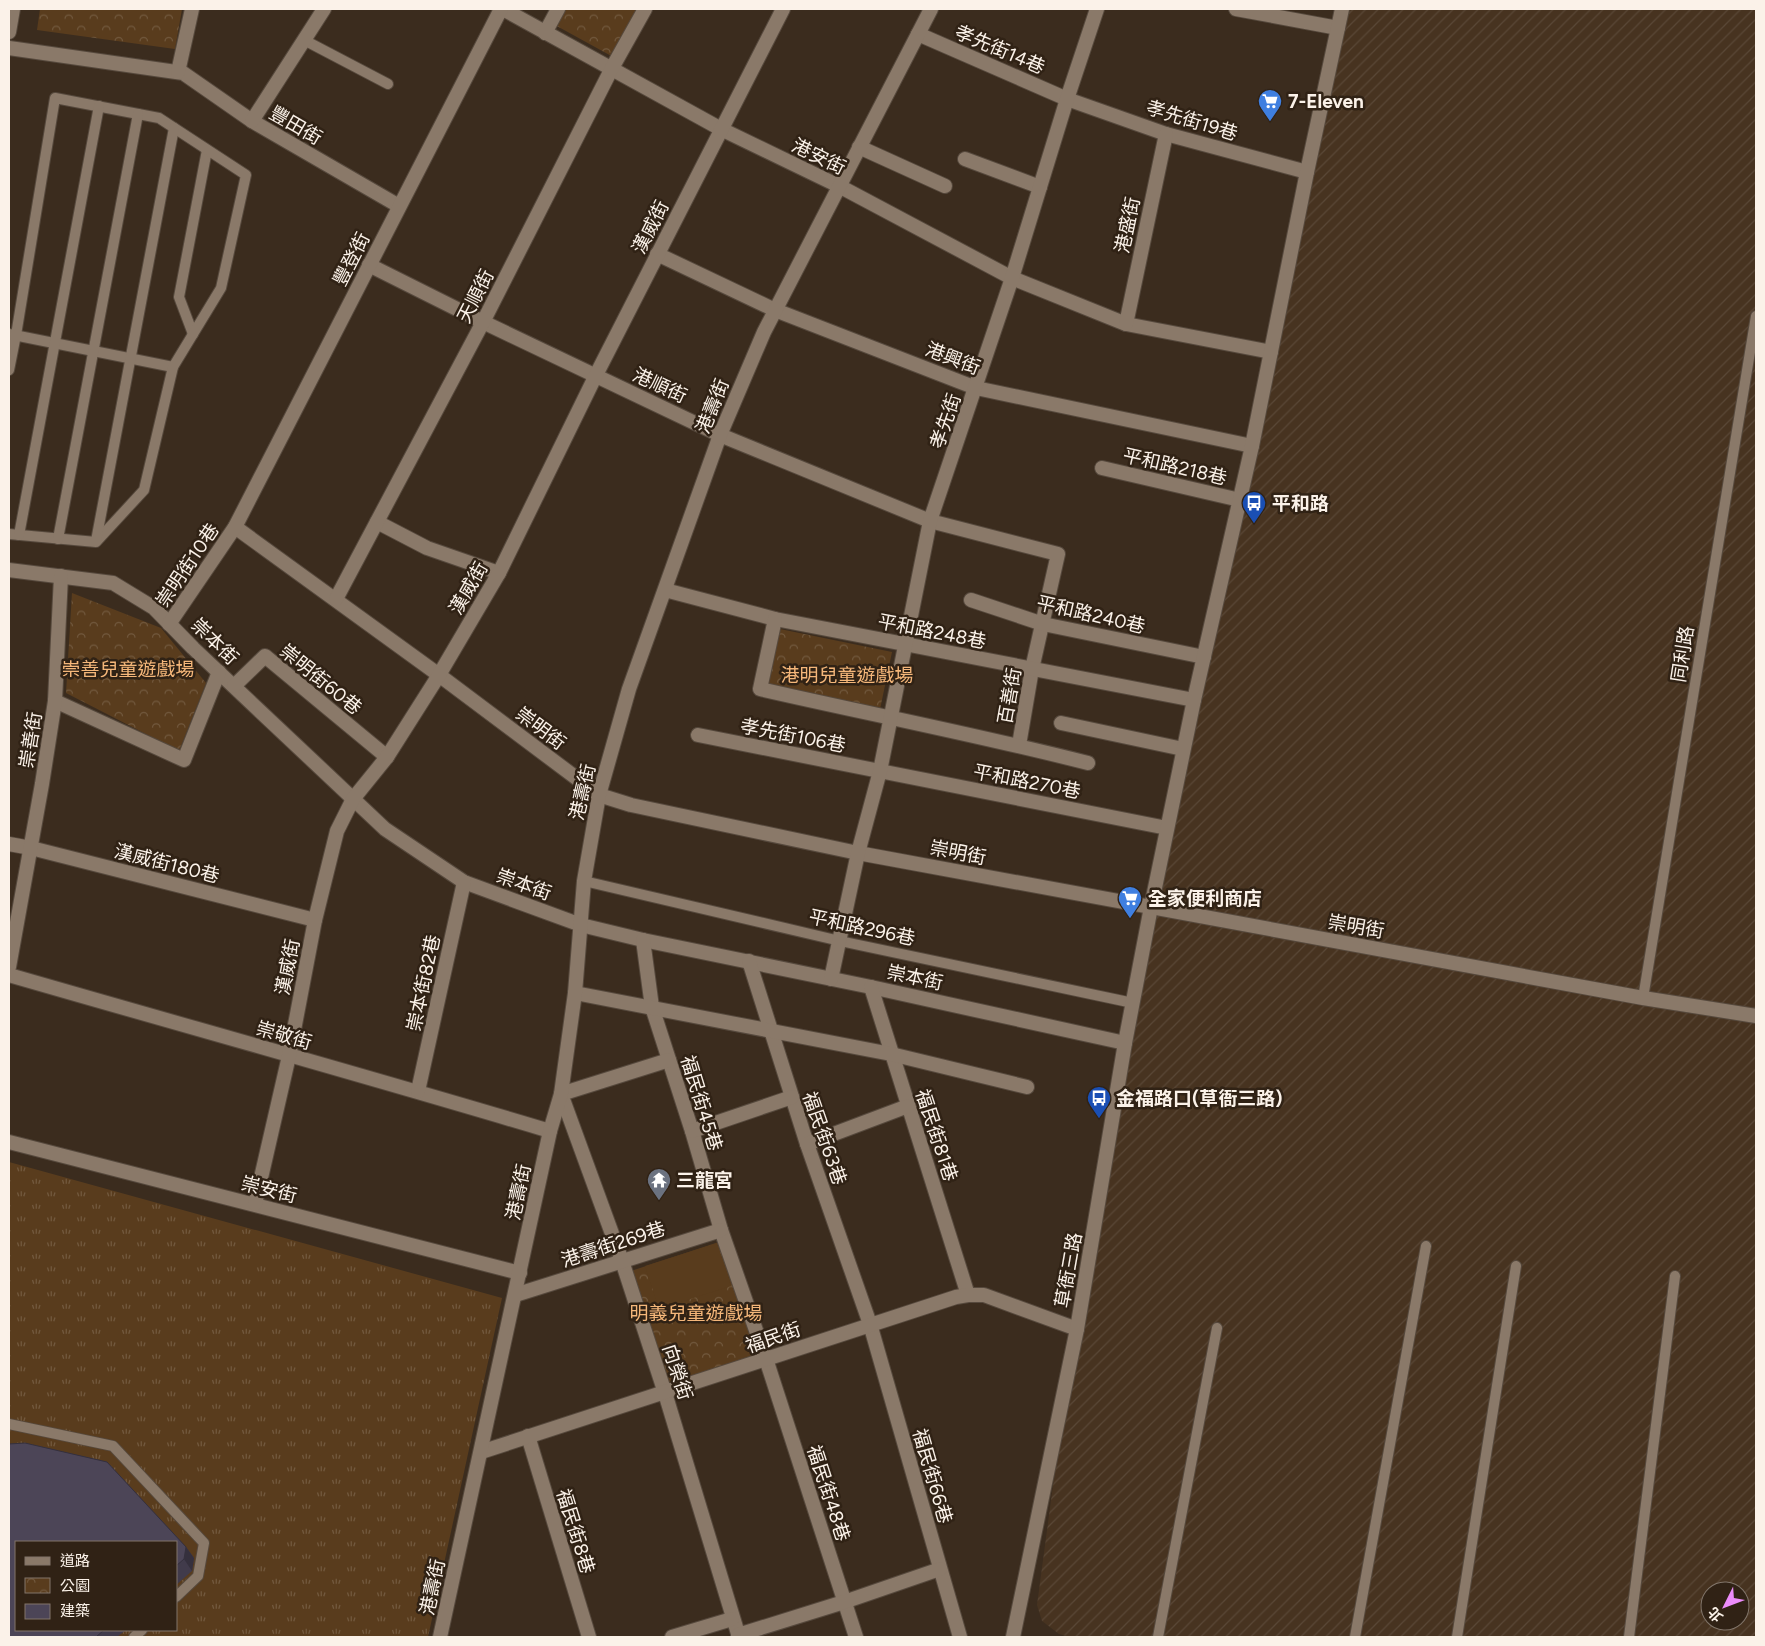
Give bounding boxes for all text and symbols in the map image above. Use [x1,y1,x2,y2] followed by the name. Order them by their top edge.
[951,20,1048,79] street label: 孝先街14巷
[1257,88,1283,122] supermarket icon: 7-Eleven
[1288,90,1364,113] place label: 7-Eleven
[1143,96,1240,145] street label: 孝先街19巷
[265,101,326,150] street label: 豐田街
[788,134,849,179] street label: 港安街
[1110,195,1145,255] street label: 港盛街
[627,197,674,258] street label: 漢威街
[328,229,375,290] street label: 豐登街
[452,266,499,327] street label: 天順街
[922,338,984,379] street label: 港興街
[629,363,690,408] street label: 港順街
[691,375,734,437] street label: 港壽街
[925,390,966,452] street label: 孝先街
[1121,443,1229,490] street label: 平和路218巷
[1241,490,1267,524] bus stop icon: 平和路
[1272,492,1329,515] place label: 平和路
[151,519,224,612] street label: 崇明街10巷
[444,558,493,619] street label: 漢威街
[1034,591,1147,638] street label: 平和路240巷
[876,610,988,653] street label: 平和路248巷
[186,613,243,669] street label: 崇本街
[1667,624,1698,684] street label: 同利路
[275,639,366,719] street label: 崇明街60巷
[61,658,195,681] park label: 崇善兒童遊戲場
[780,664,914,687] park label: 港明兒童遊戲場
[993,666,1026,726] street label: 百善街
[511,702,570,755] street label: 崇明街
[15,710,46,770] street label: 崇善街
[738,714,848,757] street label: 孝先街106巷
[971,760,1083,803] street label: 平和路270巷
[565,762,600,822] street label: 港壽街
[928,836,988,869] street label: 崇明街
[112,839,222,888] street label: 漢威街180巷
[493,864,555,905] street label: 崇本街
[1117,885,1143,919] supermarket icon: 全家便利商店
[1148,887,1262,910] place label: 全家便利商店
[807,905,917,950] street label: 平和路296巷
[1326,910,1386,943] street label: 崇明街
[402,933,445,1034] street label: 崇本街82巷
[271,937,304,997] street label: 漢威街
[885,960,945,995] street label: 崇本街
[253,1017,314,1054] street label: 崇敬街
[676,1053,727,1154] street label: 福民街45巷
[1086,1085,1112,1119] bus stop icon: 金福路口(草衙三路)
[911,1086,962,1184] street label: 福民街81巷
[1116,1087,1283,1110] place label: 金福路口(草衙三路)
[798,1089,851,1188] street label: 福民街63巷
[501,1162,536,1222] street label: 港壽街
[646,1167,672,1201] temple icon: 三龍宮
[676,1169,733,1192] place label: 三龍宮
[238,1171,299,1208] street label: 崇安街
[558,1217,668,1272] street label: 港壽街269巷
[1051,1231,1086,1310] street label: 草衙三路
[629,1302,763,1325] park label: 明義兒童遊戲場
[742,1317,804,1358] street label: 福民街
[658,1341,697,1403] street label: 向榮街
[908,1426,957,1526] street label: 福民街66巷
[802,1442,855,1544] street label: 福民街48巷
[552,1486,599,1576] street label: 福民街8巷
[15,1541,178,1631] legend
[60,1552,90,1570] text: 道路
[415,1557,450,1617] street label: 港壽街
[60,1577,90,1595] text: 公園
[1700,1581,1750,1631] north arrow
[60,1602,90,1620] text: 建築
[1705,1603,1727,1625] text: 北

